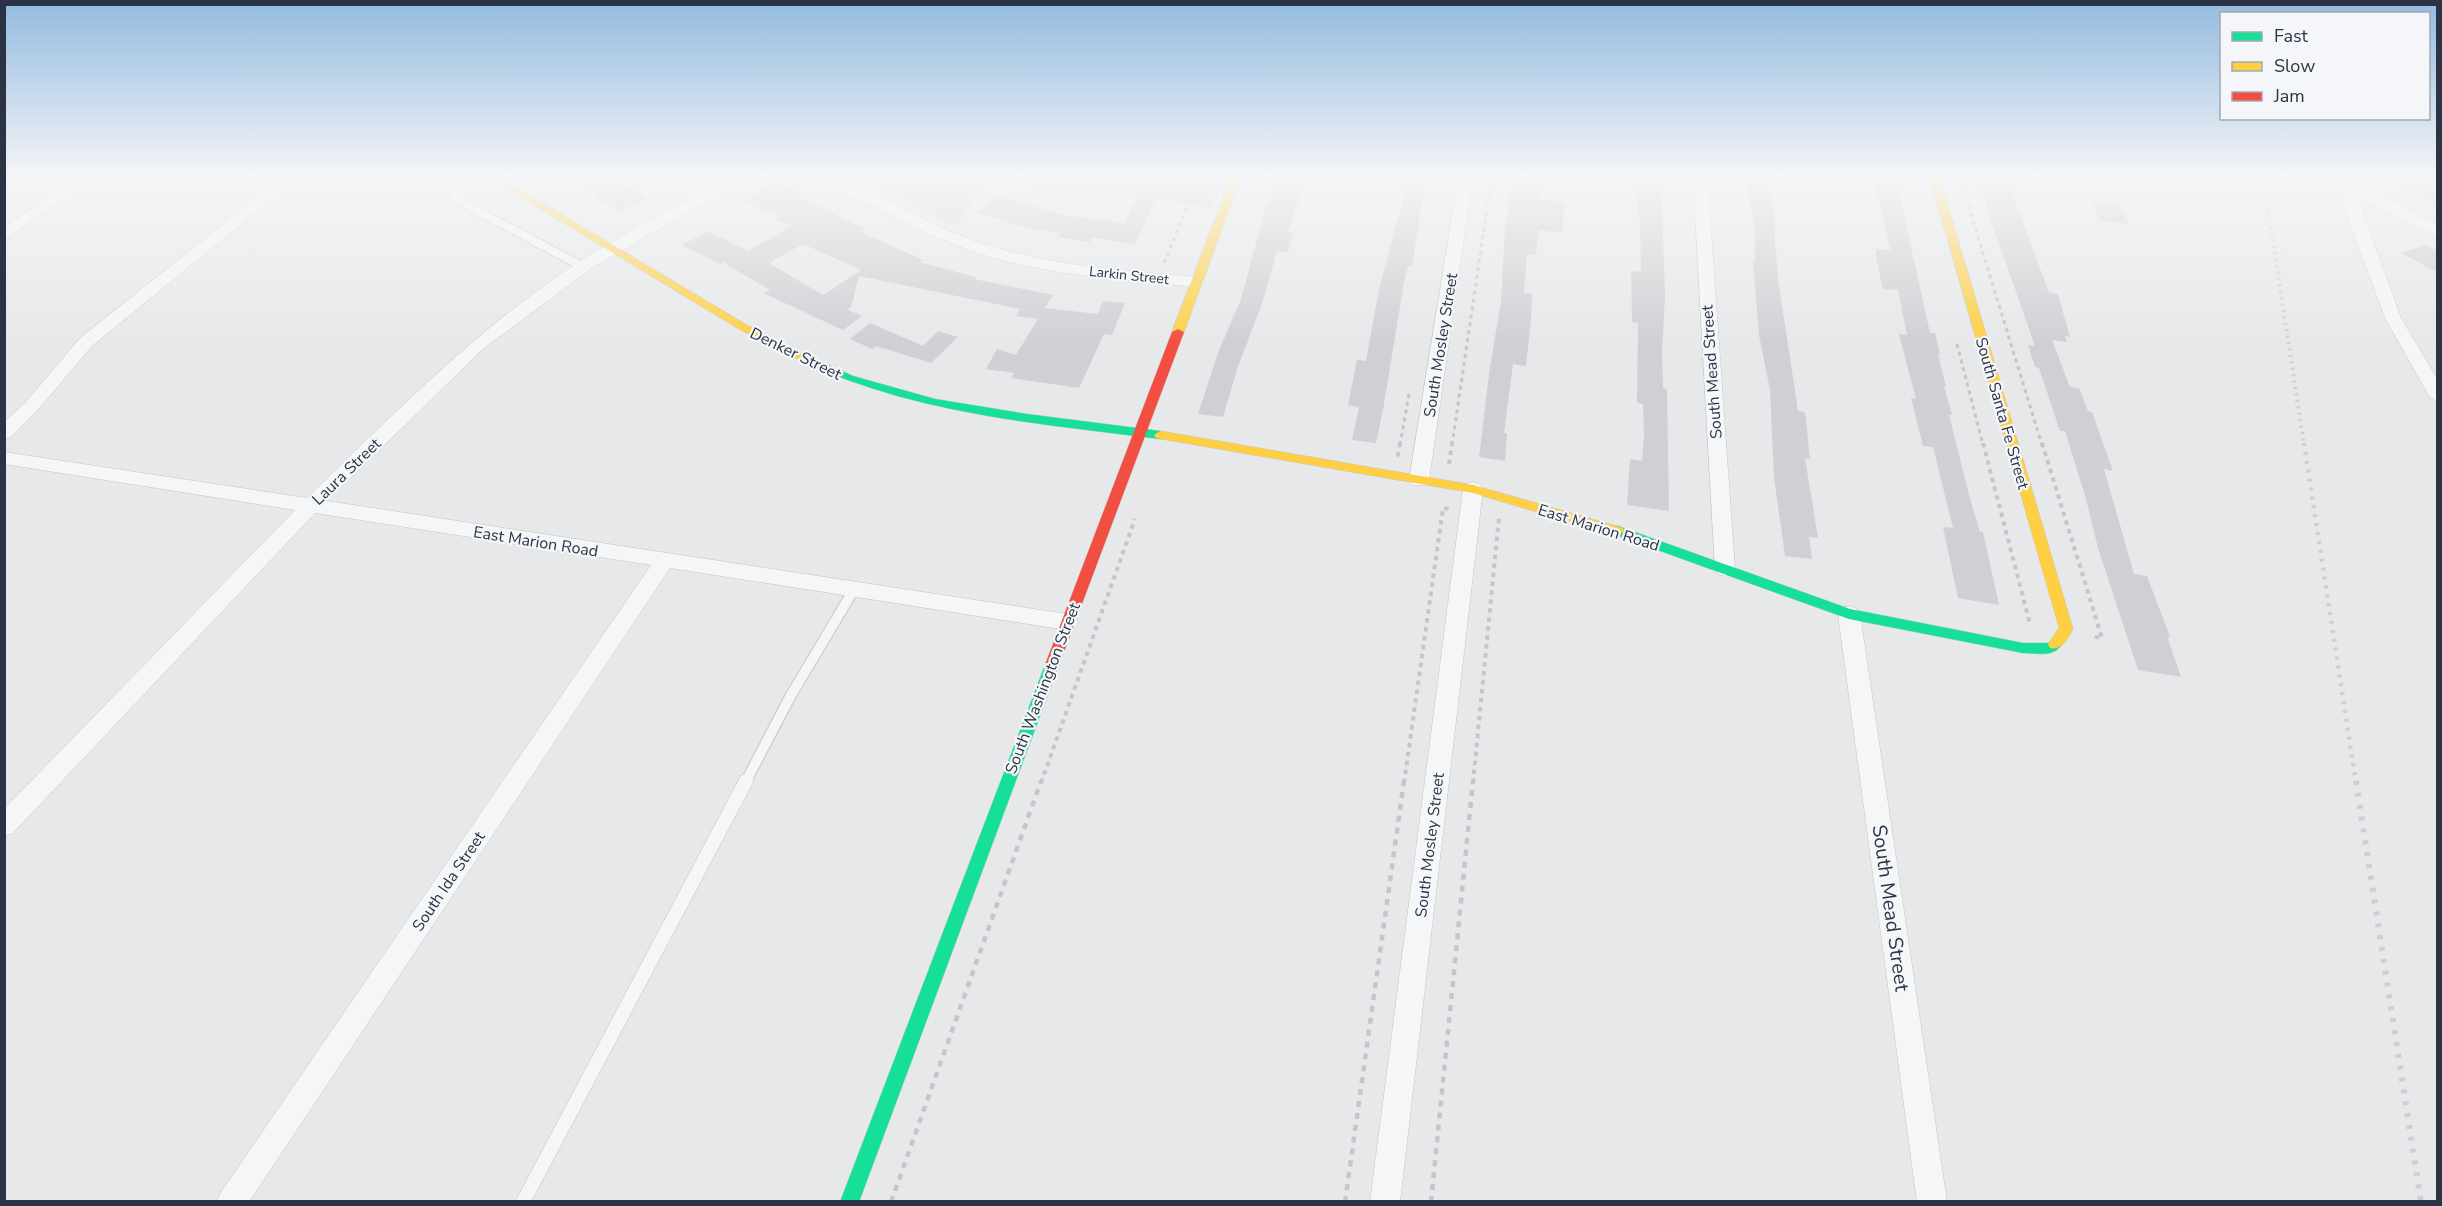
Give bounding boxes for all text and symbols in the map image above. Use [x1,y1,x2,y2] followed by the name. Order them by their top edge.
[2220,12,2430,120] legend
[2274,24,2309,48] text: Fast
[2274,54,2315,78] text: Slow
[2273,84,2305,108] text: Jam
[1088,262,1170,289] street label: Larkin Street
[1419,271,1463,419] street label: South Mosley Street
[1696,304,1728,440] street label: South Mead Street
[746,322,845,386] street label: Denker Street
[1970,335,2034,492] street label: South Santa Fe Street
[307,433,386,510] street label: Laura Street
[1535,499,1662,557] street label: East Marion Road
[472,521,600,563] street label: East Marion Road
[1000,599,1086,777] street label: South Washington Street
[1410,771,1450,919] street label: South Mosley Street
[1865,823,1916,994] street label: South Mead Street
[407,827,491,936] street label: South Ida Street

